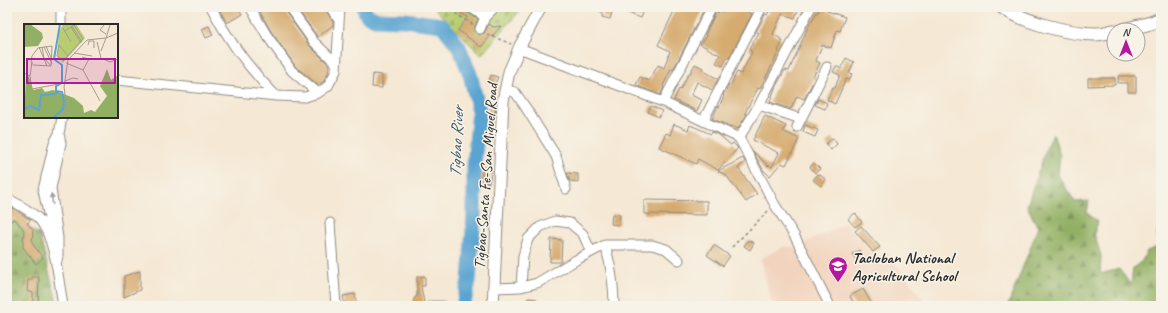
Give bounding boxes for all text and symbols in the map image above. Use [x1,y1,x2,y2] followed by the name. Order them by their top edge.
[1106,22,1146,62] north arrow
[24,24,118,118] inset map
[1123,25,1132,39] text: N
[470,80,503,270] street label: Tigbao-Santa Fe-San Miguel Road
[445,103,468,178] water label: Tigbao River
[49,193,56,205] one-way arrow
[852,248,959,286] place label: Tacloban National Agricultural School
[827,255,849,283] school or university icon: Tacloban National Agricultural School

